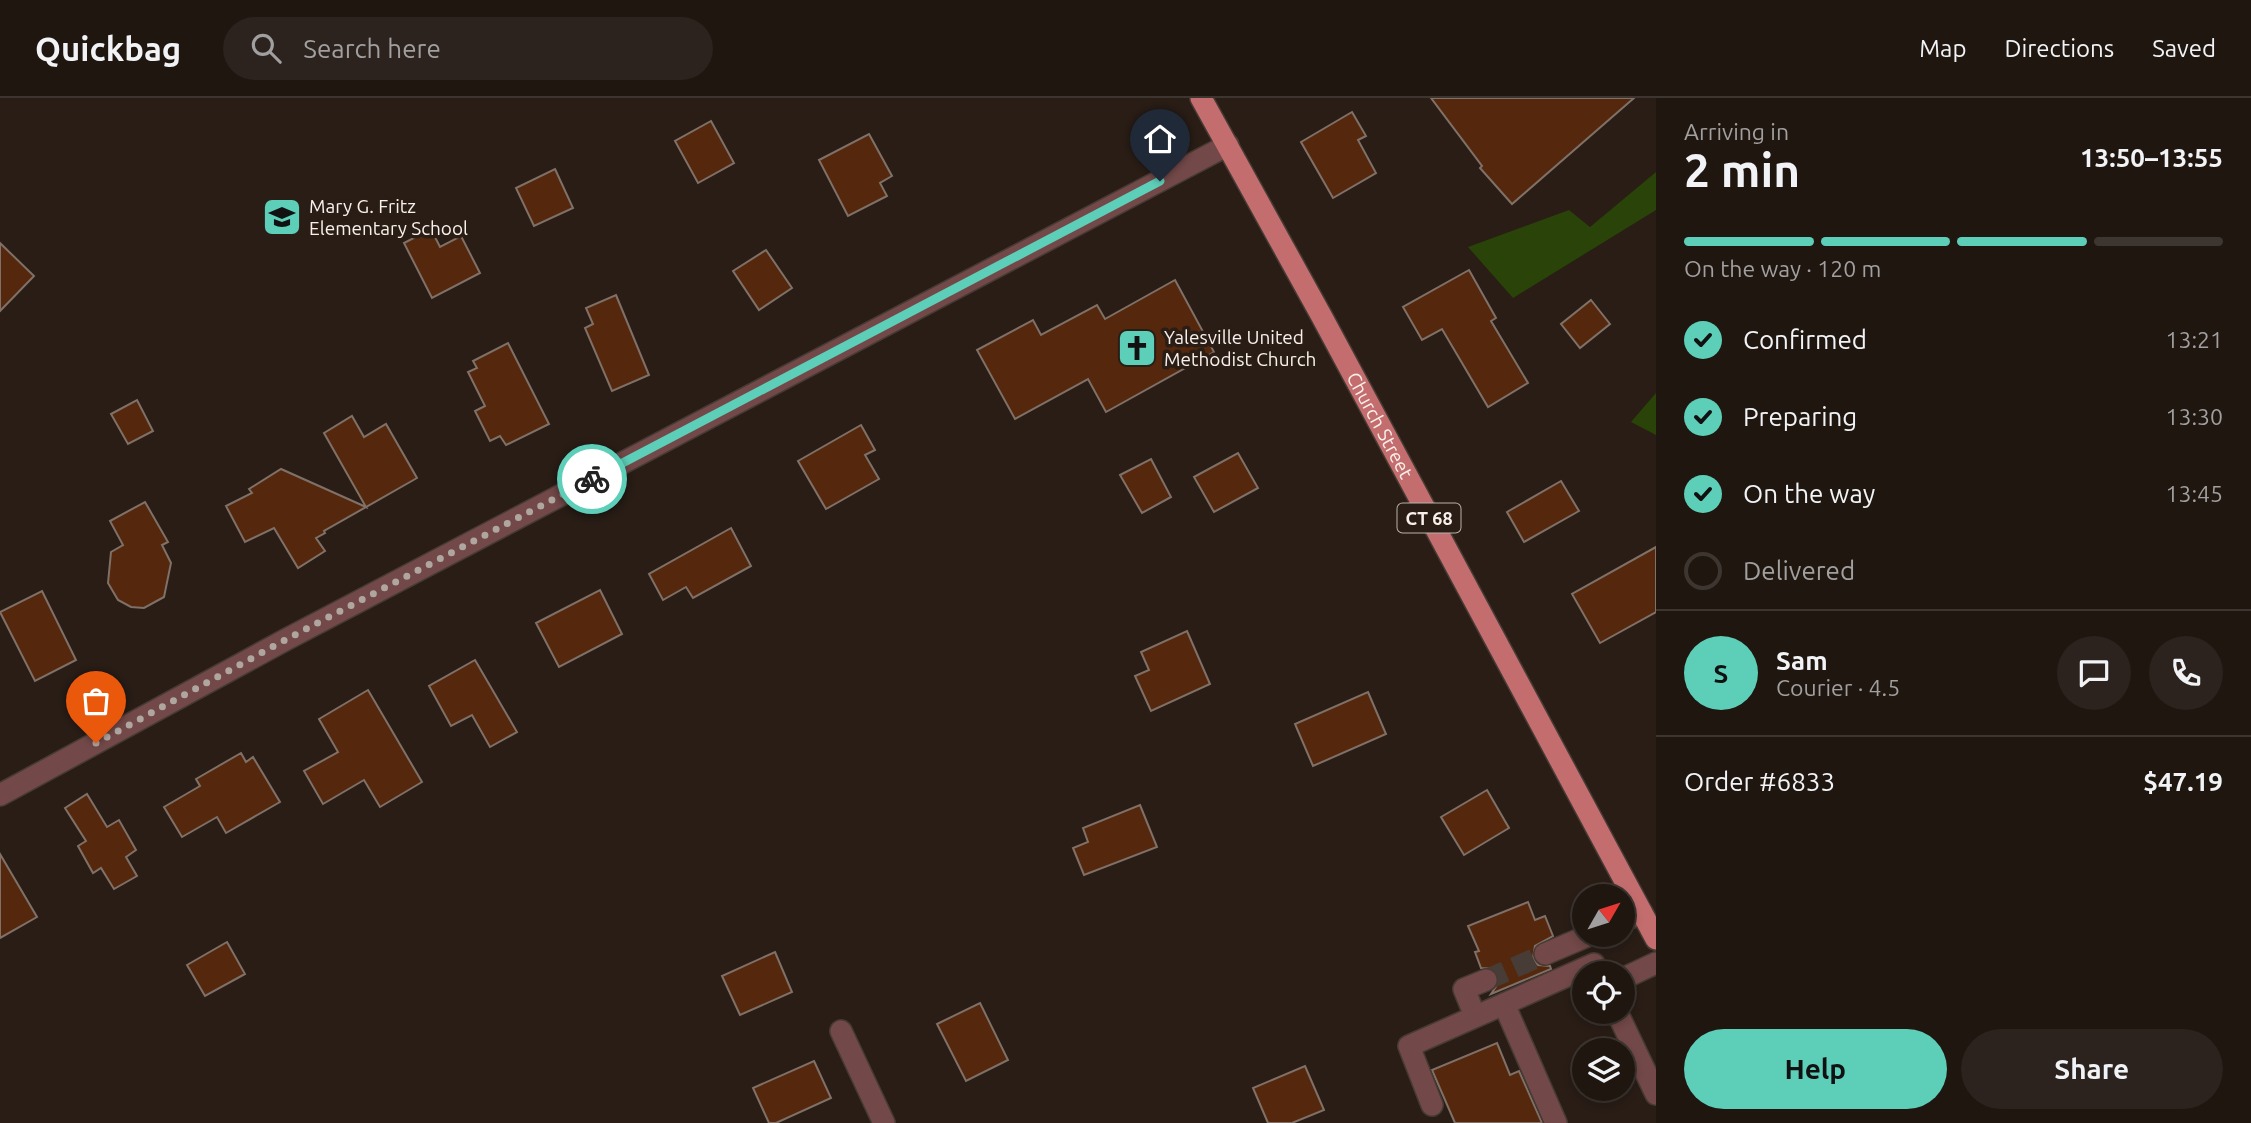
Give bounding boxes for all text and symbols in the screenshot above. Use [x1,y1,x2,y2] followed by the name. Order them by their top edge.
[223,17,713,80] search box
[247,29,285,67] icon: search
[35,30,181,67] text: Quickbag
[303,34,441,63] text: Search here
[1919,35,1966,62] text: Map
[2004,35,2114,62] text: Directions
[2152,35,2216,62] text: Saved
[1130,109,1190,181] pin
[1684,119,1789,144] text: Arriving in
[1141,120,1179,158] icon: home
[2080,143,2223,172] text: 13:50–13:55
[1684,144,1800,196] text: 2 min
[309,195,468,239] place label: Mary G. Fritz Elementary School
[261,196,303,238] school or university icon: Mary G. Fritz Elementary School
[1684,256,1881,281] text: On the way · 120 m
[1684,321,1722,359] icon: check
[1743,325,1867,354] text: Confirmed
[1164,326,1316,370] place label: Yalesville United Methodist Church
[1116,327,1158,369] church icon: Yalesville United Methodist Church
[2165,327,2223,352] text: 13:21
[1343,368,1418,483] street label: Church Street
[1684,398,1722,436] icon: check
[1743,402,1857,431] text: Preparing
[2165,404,2223,429] text: 13:30
[557,444,627,514] courier
[573,460,611,498] icon: bike
[1684,475,1722,513] icon: check
[1743,479,1875,508] text: On the way
[2165,481,2223,506] text: 13:45
[1398,504,1460,532] road number: CT 68
[1743,556,1855,585] text: Delivered
[2057,636,2131,710] button: chat
[2149,636,2223,710] button: phone
[1776,646,1828,675] text: Sam
[1714,659,1728,688] text: S
[66,671,126,743] pin
[1776,675,1900,700] text: Courier · 4.5
[77,682,115,720] icon: bag
[1684,767,1835,796] text: Order #6833
[2143,767,2223,796] text: $47.19
[1572,884,1634,947] north arrow
[1572,884,1635,1101] map controls
[1572,961,1635,1024] button: locate
[1684,1029,1947,1109] button: Help
[1961,1029,2223,1109] button: Share
[1572,1038,1635,1101] button: layers

